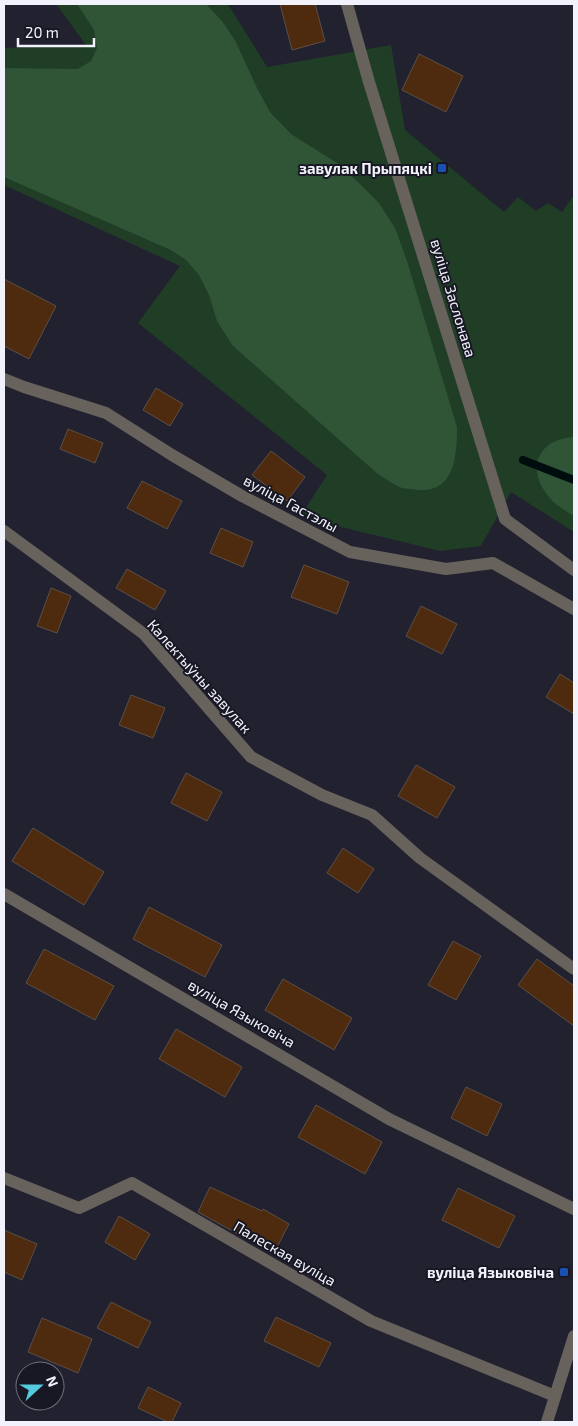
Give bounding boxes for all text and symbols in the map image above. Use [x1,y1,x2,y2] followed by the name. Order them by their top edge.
[18,15,94,47] scale bar
[25,23,59,41] text: 20 m
[299,159,432,177] place label: завулак Прыпяцкі
[436,162,448,174] marker: завулак Прыпяцкі
[426,237,481,360] street label: вуліца Заслонава
[240,471,341,536] street label: вуліца Гастэлы
[143,615,256,737] street label: Калектыўны завулак
[185,975,299,1052] street label: вуліца Языковіча
[230,1216,339,1290] street label: Палеская вуліца
[427,1263,554,1281] place label: вуліца Языковіча
[558,1266,570,1278] marker: вуліца Языковіча
[15,1361,65,1411] north arrow
[43,1373,62,1389] text: N

